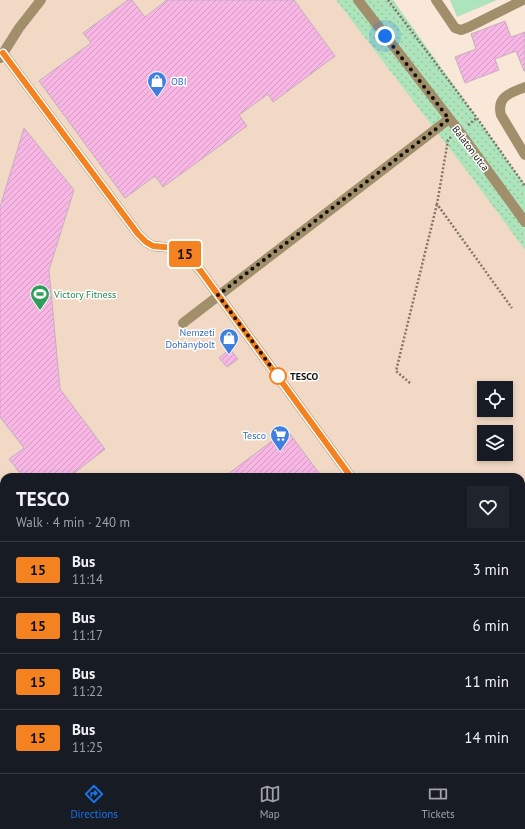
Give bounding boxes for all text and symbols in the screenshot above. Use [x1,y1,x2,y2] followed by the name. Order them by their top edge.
[375,26,395,46] your location
[146,70,168,98] shop icon: OBI
[171,75,187,88] place label: OBI
[449,123,492,174] street label: Balaton utca
[167,241,203,267] line badge: 15
[177,245,193,263] text: 15
[29,283,51,311] sports icon: Victory Fitness
[53,288,116,301] place label: Victory Fitness
[165,326,216,351] place label: Nemzeti Dohánybolt
[218,327,240,355] shop icon: Nemzeti Dohánybolt
[269,367,287,385] marker: TESCO
[290,370,318,383] place label: TESCO
[477,381,513,461] map controls
[477,381,513,417] button: locate
[269,424,291,452] supermarket icon: Tesco
[477,425,513,461] button: layers
[243,429,266,442] place label: Tesco
[467,486,509,528] button: heart
[16,487,70,511] text: TESCO
[16,514,130,531] text: Walk · 4 min · 240 m
[72,552,95,571] text: Bus
[472,560,509,579] text: 3 min
[30,561,46,579] text: 15
[72,571,103,588] text: 11:14
[72,608,95,627] text: Bus
[472,616,509,635] text: 6 min
[30,617,46,635] text: 15
[72,627,103,644] text: 11:17
[72,664,95,683] text: Bus
[464,672,509,691] text: 11 min
[30,673,46,691] text: 15
[72,683,103,700] text: 11:22
[72,720,95,739] text: Bus
[464,728,509,747] text: 14 min
[30,729,46,747] text: 15
[72,739,103,756] text: 11:25
[70,783,118,821] tab: Directions
[259,783,281,821] tab: Map
[421,783,455,821] tab: Tickets

